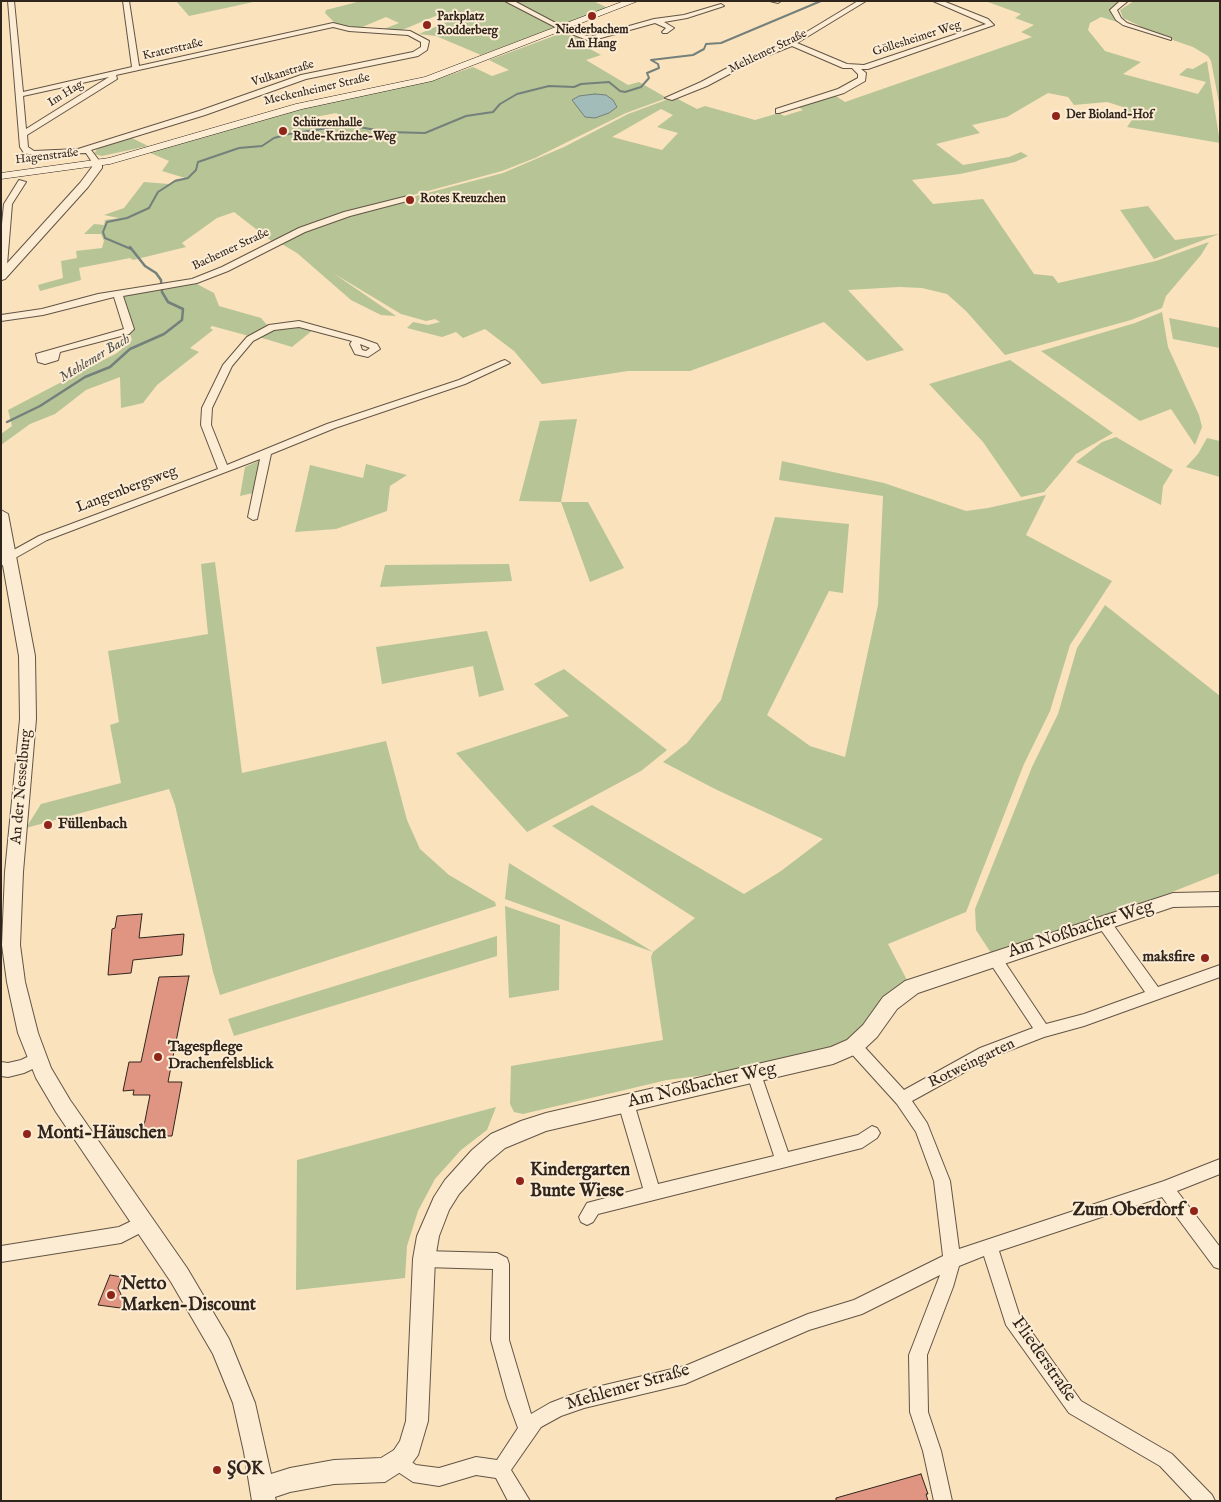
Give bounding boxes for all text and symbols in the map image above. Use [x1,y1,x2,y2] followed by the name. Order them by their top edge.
[586,10,598,22] marker: Niederbachem Am Hang
[437,11,498,39] place label: Parkplatz Rodderberg
[871,18,963,60] street label: Göllesheimer Weg
[421,19,433,31] marker: Parkplatz Rodderberg
[555,24,629,52] place label: Niederbachem Am Hang
[727,27,809,77] street label: Mehlemer Straße
[141,36,205,64] street label: Kraterstraße
[250,58,316,90] street label: Vulkanstraße
[263,71,371,109] street label: Meckenheimer Straße
[46,78,86,110] street label: Im Hag
[1066,109,1153,123] place label: Der Bioland-Hof
[1050,110,1062,122] marker: Der Bioland-Hof
[293,117,396,145] place label: Schützenhalle Rude-Krüzche-Weg
[277,125,289,137] marker: Schützenhalle Rude-Krüzche-Weg
[15,146,79,168] street label: Hagenstraße
[420,193,506,207] place label: Rotes Kreuzchen
[404,194,416,206] marker: Rotes Kreuzchen
[190,226,272,274] street label: Bachemer Straße
[57,331,133,387] water label: Mehlemer Bach
[74,462,180,518] street label: Langenbergsweg
[8,729,36,845] street label: An der Nesselburg
[58,816,127,834] place label: Füllenbach
[42,819,54,831] marker: Füllenbach
[1005,896,1157,964] street label: Am Noßbacher Weg
[1142,949,1195,967] place label: maksfire
[1199,952,1211,964] marker: maksfire
[926,1035,1018,1093] street label: Rotweingarten
[168,1039,273,1074] place label: Tagespflege Drachenfelsblick
[152,1051,164,1063] marker: Tagespflege Drachenfelsblick
[626,1058,778,1114] street label: Am Noßbacher Weg
[37,1123,166,1145] place label: Monti-Häuschen
[21,1128,33,1140] marker: Monti-Häuschen
[530,1160,630,1202] place label: Kindergarten Bunte Wiese
[514,1175,526,1187] marker: Kindergarten Bunte Wiese
[1072,1200,1184,1222] place label: Zum Oberdorf
[1188,1205,1200,1217] marker: Zum Oberdorf
[121,1274,256,1316] place label: Netto Marken-Discount
[105,1289,117,1301] marker: Netto Marken-Discount
[1006,1314,1080,1406] street label: Fliederstraße
[564,1360,692,1416] street label: Mehlemer Straße
[227,1459,264,1481] place label: ŞOK
[211,1464,223,1476] marker: ŞOK

